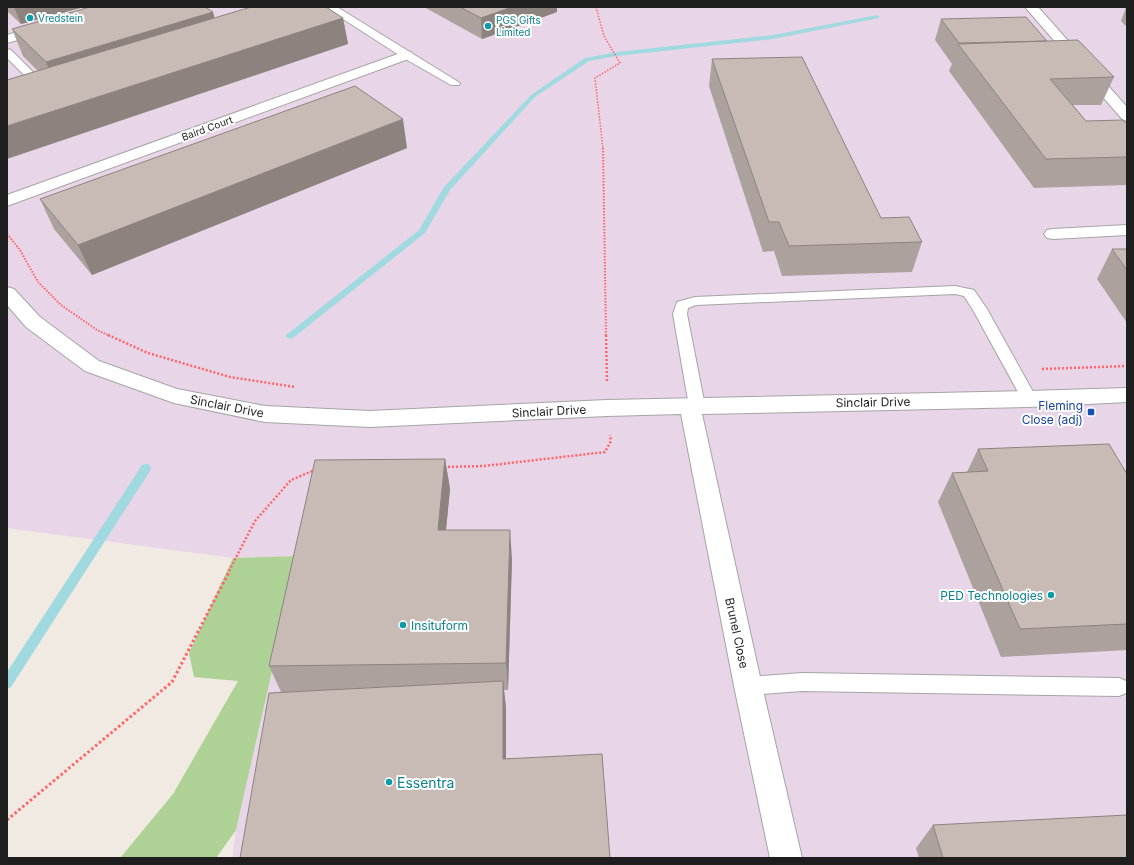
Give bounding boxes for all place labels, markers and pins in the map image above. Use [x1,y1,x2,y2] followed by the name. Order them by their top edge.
[38,12,83,24] place label: Vredstein
[25,13,35,23] marker: Vredstein
[496,14,541,38] place label: PGS Gifts Limited
[483,21,493,31] marker: PGS Gifts Limited
[1022,398,1083,427] place label: Fleming Close (adj)
[1086,407,1096,417] marker: Fleming Close (adj)
[940,588,1043,603] place label: PED Technologies
[1046,590,1056,600] marker: PED Technologies
[411,618,468,633] place label: Insituform
[398,620,408,630] marker: Insituform
[397,774,454,791] place label: Essentra
[384,777,394,787] marker: Essentra

